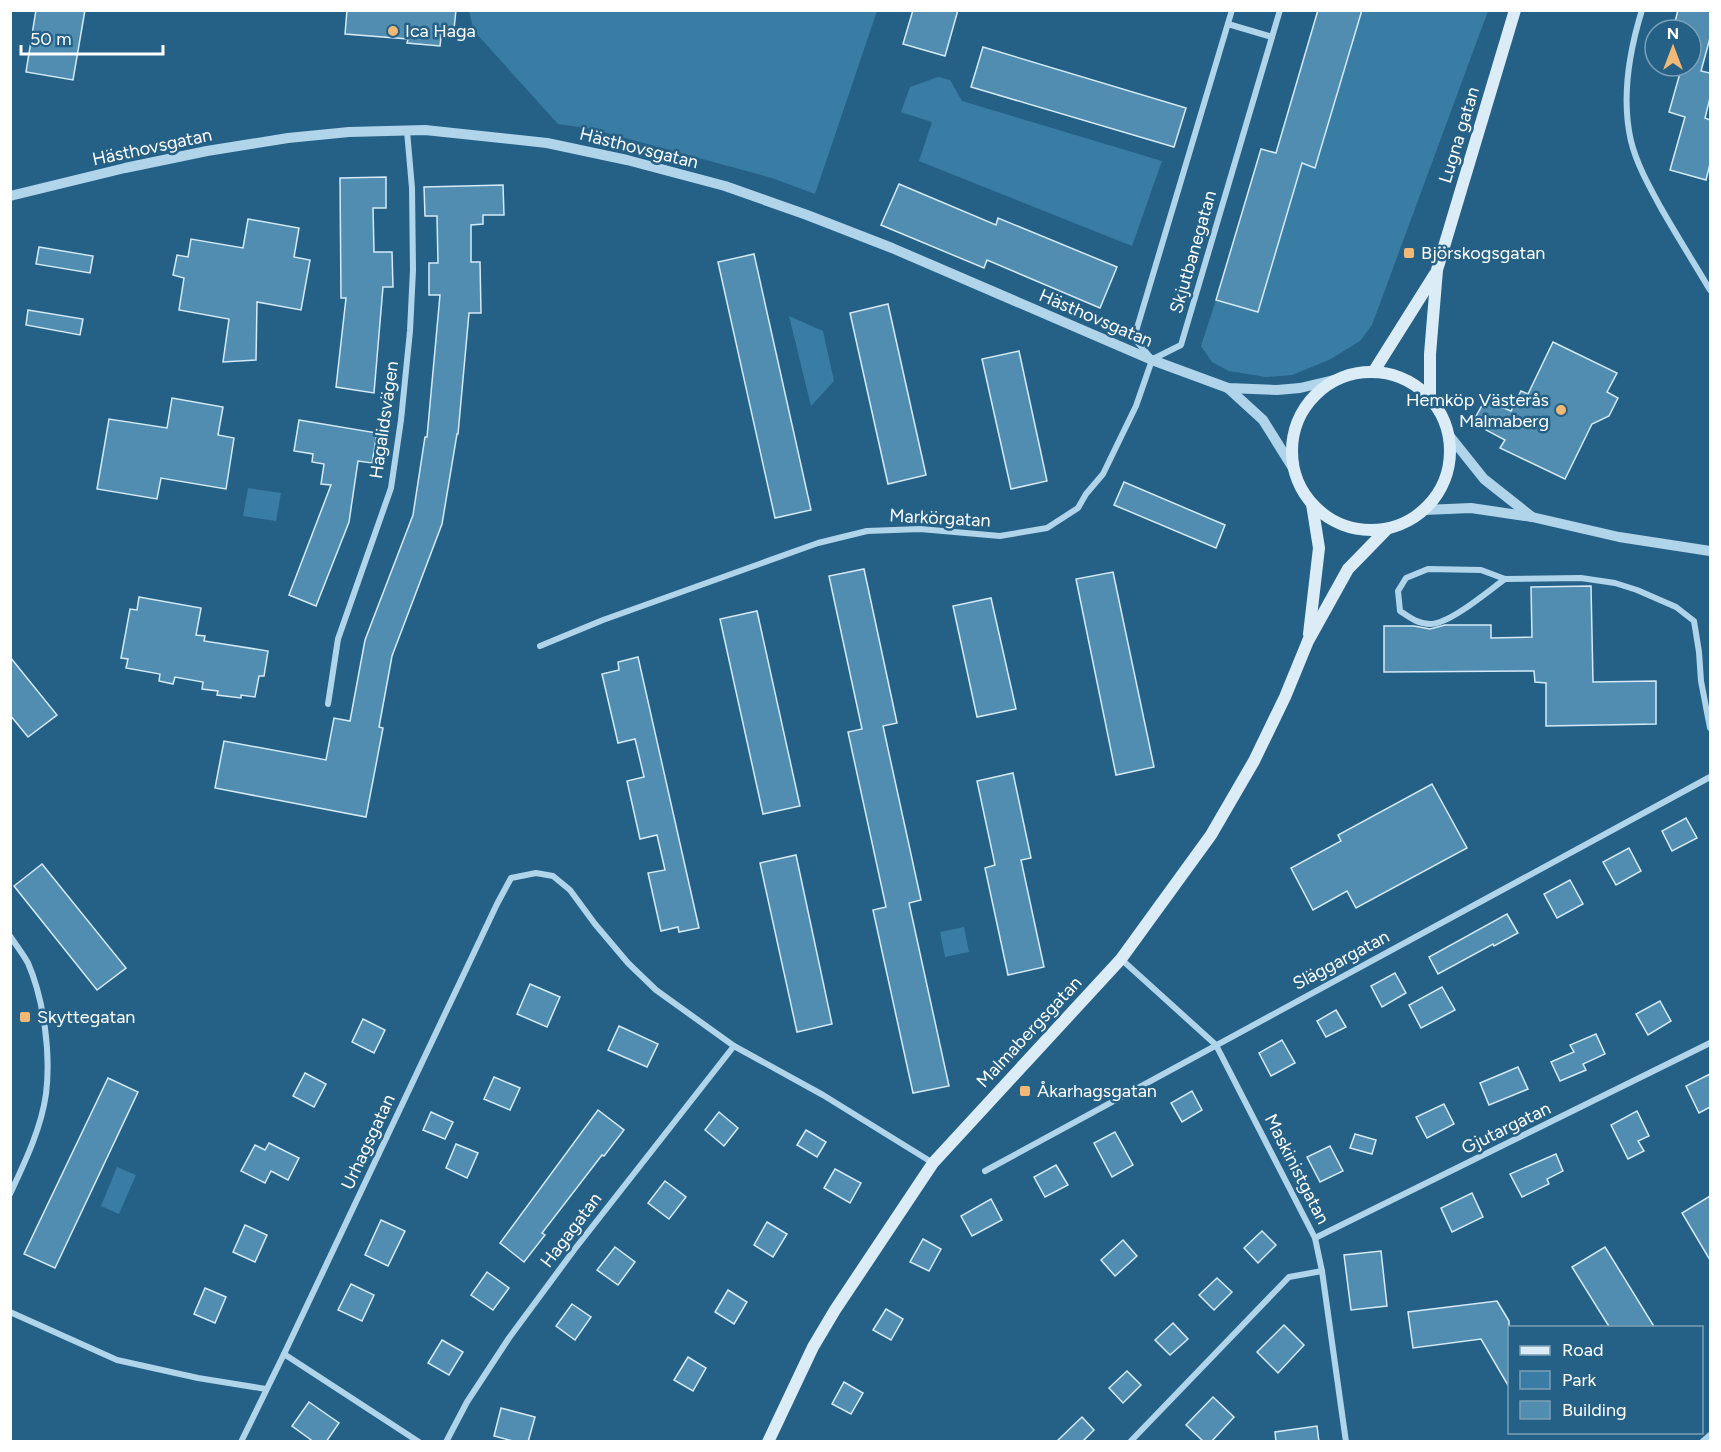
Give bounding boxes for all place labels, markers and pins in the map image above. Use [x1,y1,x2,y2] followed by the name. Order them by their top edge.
[405,20,476,42] place label: Ica Haga
[386,24,400,38] marker: Ica Haga
[1421,242,1545,264] place label: Björskogsgatan
[1402,246,1416,260] marker: Björskogsgatan
[1406,389,1549,432] place label: Hemköp Västerås Malmaberg
[1554,403,1568,417] marker: Hemköp Västerås Malmaberg
[37,1006,135,1028] place label: Skyttegatan
[18,1010,32,1024] marker: Skyttegatan
[1037,1080,1157,1102] place label: Åkarhagsgatan
[1018,1084,1032,1098] marker: Åkarhagsgatan

